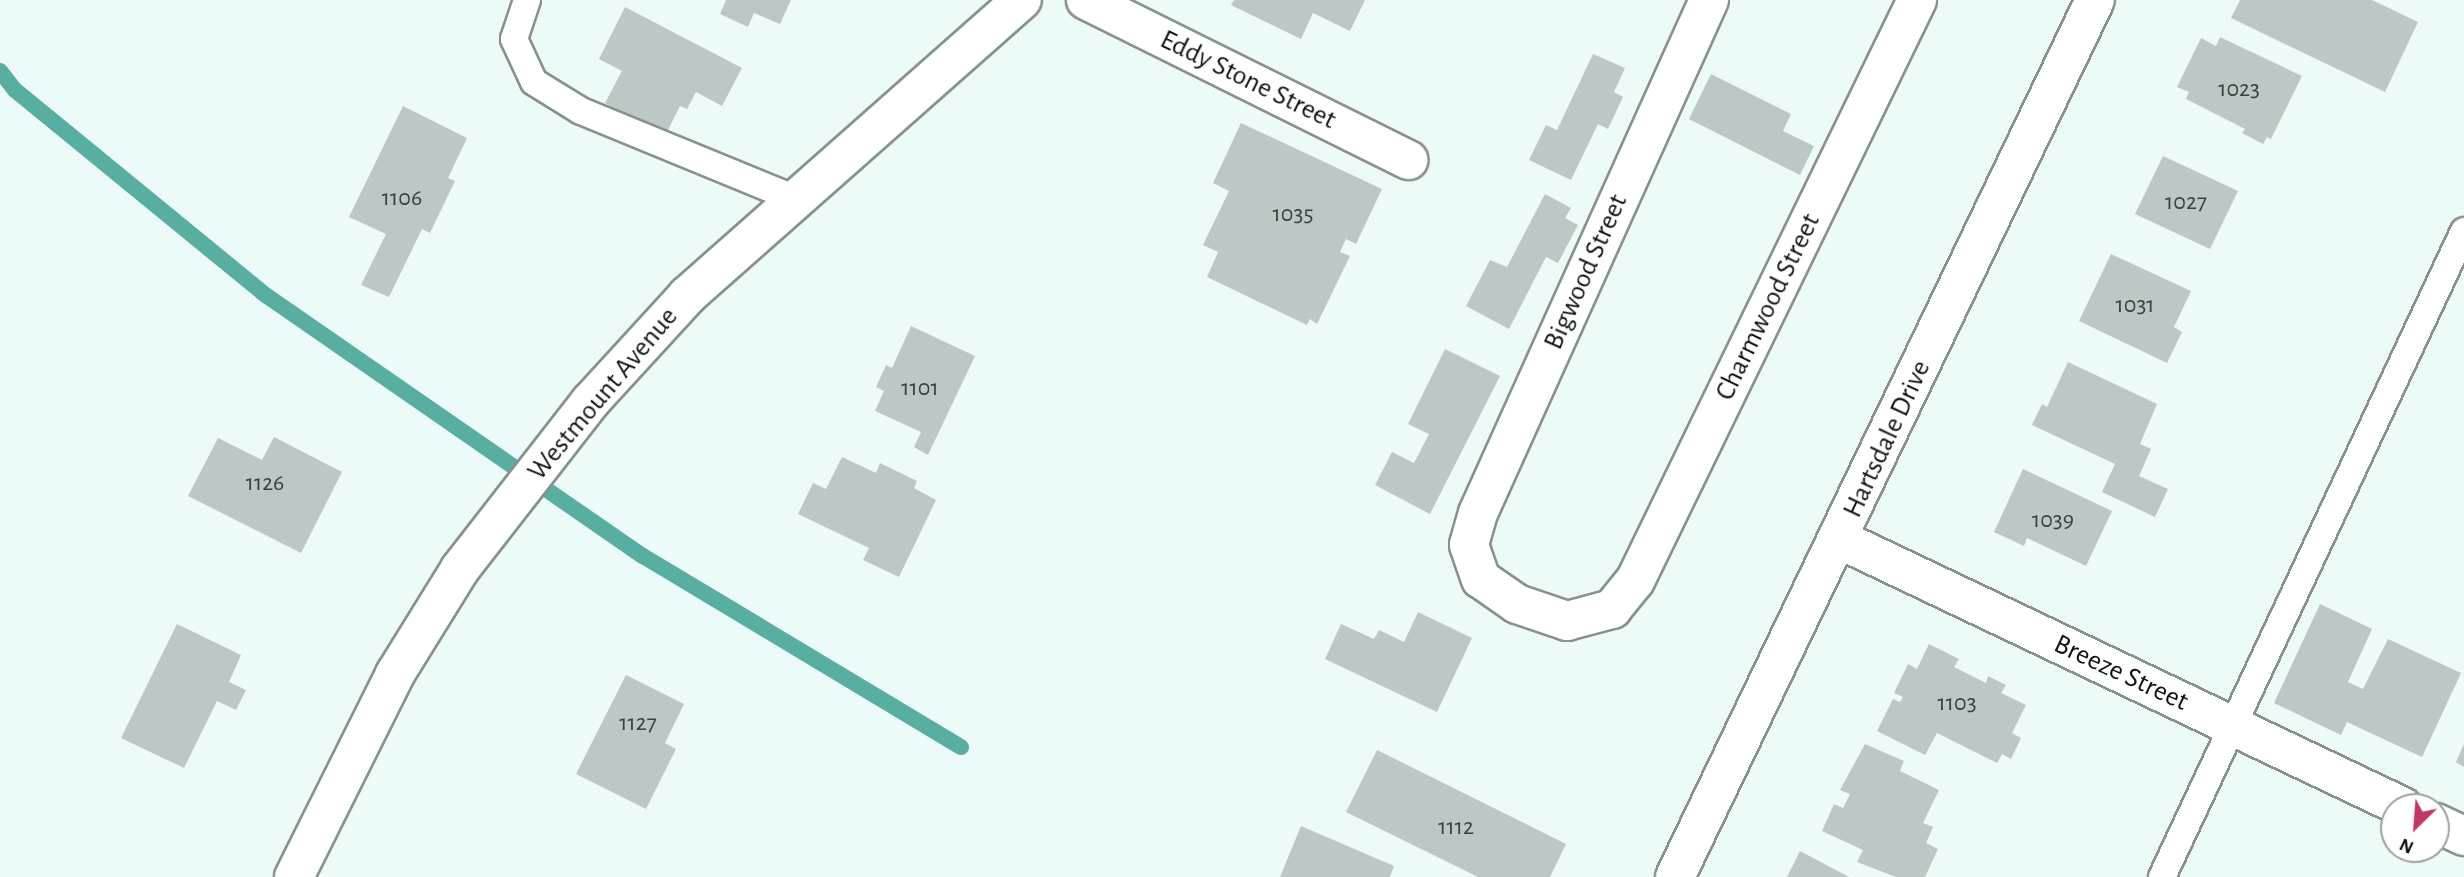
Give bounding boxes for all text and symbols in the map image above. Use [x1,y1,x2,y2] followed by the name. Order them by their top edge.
[1155,23,1341,137] street label: Eddy Stone Street
[2218,76,2260,104] house number: 1023
[382,185,422,213] house number: 1106
[1537,189,1635,355] street label: Bigwood Street
[2165,189,2207,217] house number: 1027
[1273,201,1313,229] house number: 1035
[1708,208,1828,406] street label: Charmwood Street
[2115,292,2155,320] house number: 1031
[521,301,685,487] street label: Westmount Avenue
[1836,355,1938,523] street label: Hartsdale Drive
[901,375,939,403] house number: 1101
[246,470,284,498] house number: 1126
[2032,507,2074,535] house number: 1039
[2049,627,2193,719] street label: Breeze Street
[1937,690,1977,718] house number: 1103
[619,710,657,738] house number: 1127
[2380,793,2450,863] north arrow
[1438,814,1474,842] house number: 1112
[2397,834,2417,857] text: N

